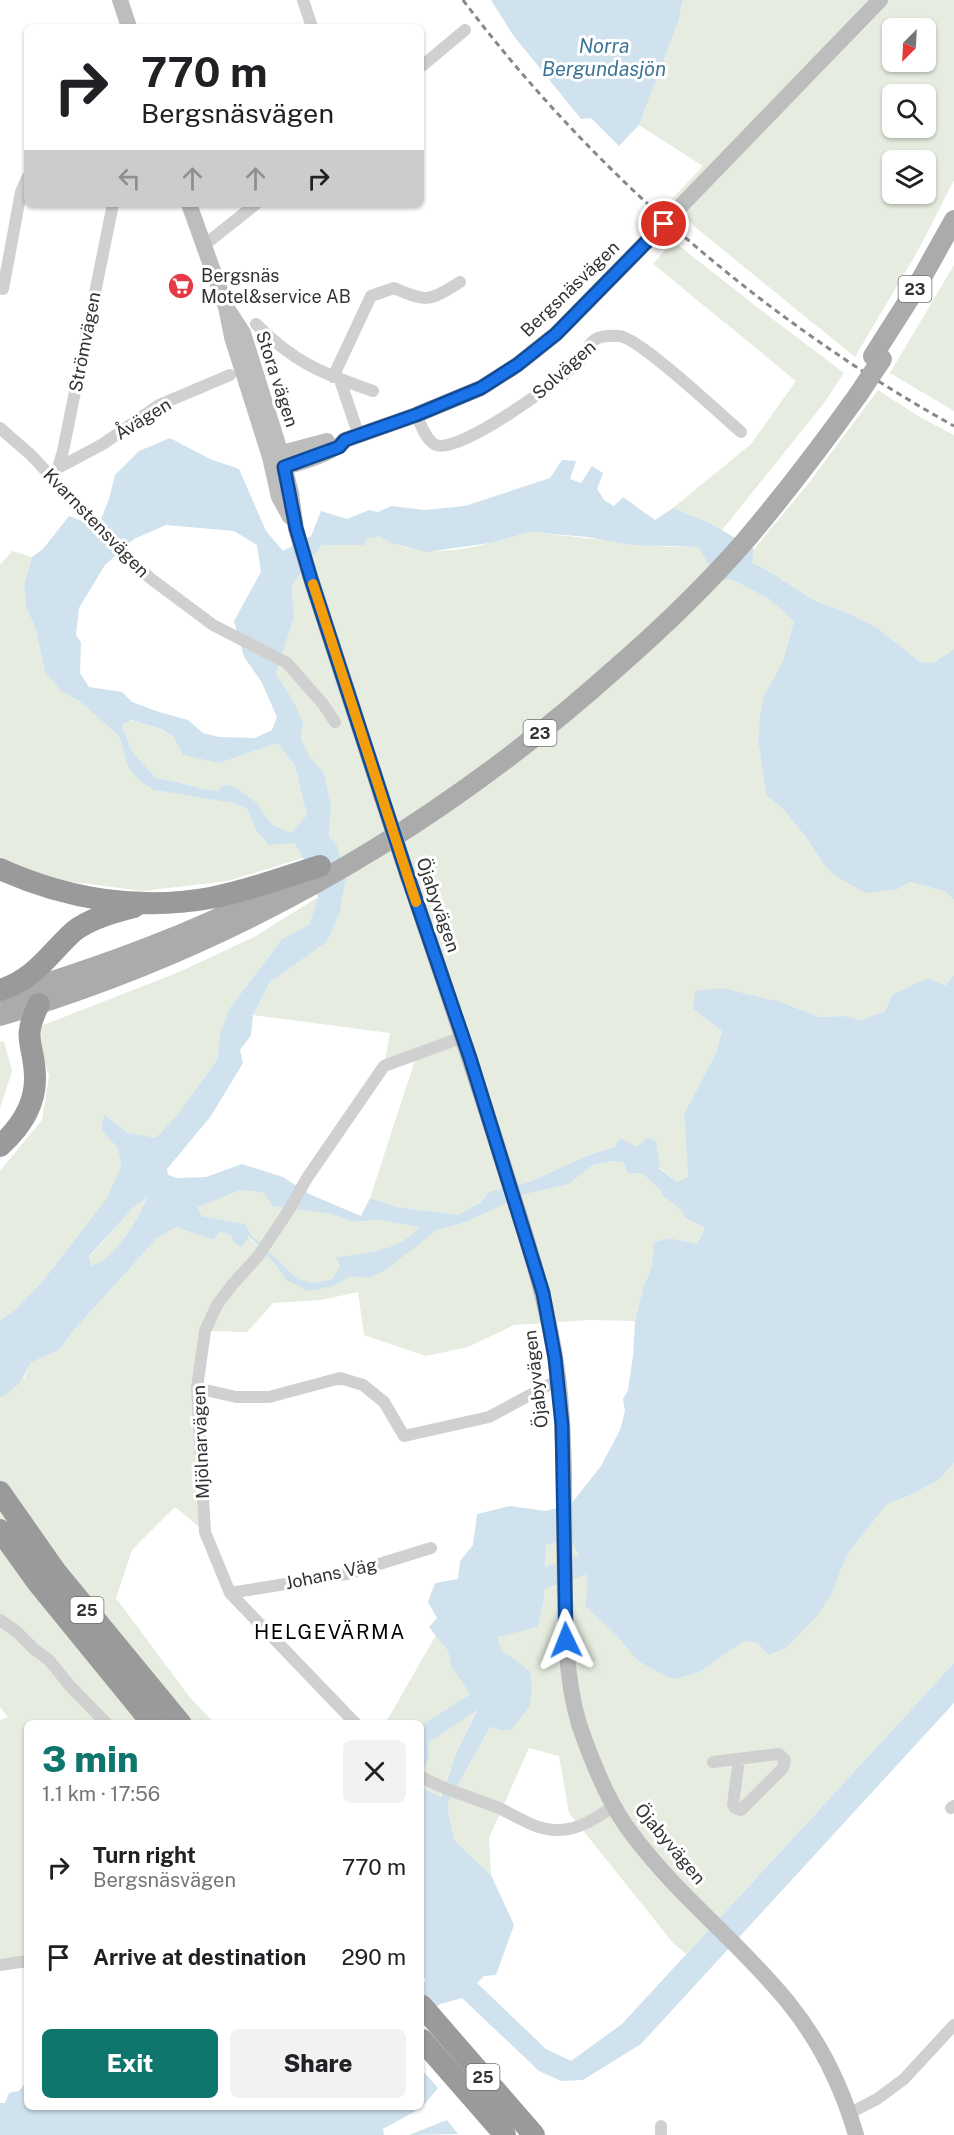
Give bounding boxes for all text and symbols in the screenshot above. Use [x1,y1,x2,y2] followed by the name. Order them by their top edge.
[882,18,936,72] north arrow
[882,18,936,204] map controls
[542,34,666,81] water label: Norra Bergundasjön
[141,47,268,96] text: 770 m
[42,48,120,126] icon: right
[882,84,936,138] button: search
[141,97,334,129] text: Bergsnäsvägen
[882,150,936,204] button: layers
[113,162,146,195] icon: left
[176,162,209,195] icon: ahead
[239,162,272,195] icon: ahead
[302,162,335,195] icon: right
[638,198,689,249] pin
[647,207,680,240] icon: arrive
[516,236,623,341] street label: Bergsnäsvägen
[201,265,351,307] place label: Bergsnäs Motel&service AB
[166,271,196,301] supermarket icon: Bergsnäs Motel&service AB
[898,276,932,302] road number: 23
[65,290,104,394] street label: Strömvägen
[252,328,303,430] street label: Stora vägen
[528,336,600,403] street label: Solvägen
[110,392,175,444] street label: Åvägen
[39,464,154,581] street label: Kvarnstensvägen
[524,720,556,746] road number: 23
[412,854,465,955] street label: Öjabyvägen
[518,1329,552,1429] street label: Öjabyvägen
[188,1385,213,1499] street label: Mjölnarvägen
[283,1554,379,1593] street label: Johans Väg
[70,1597,104,1623] road number: 25
[534,1608,598,1672] position arrow
[254,1620,406,1644] district label: HELGEVÄRMA
[42,1738,139,1780] text: 3 min
[343,1740,406,1803] button: close
[42,1782,160,1806] text: 1.1 km · 17:56
[631,1799,711,1888] street label: Öjabyvägen
[93,1842,196,1868] text: Turn right
[42,1851,75,1884] icon: right
[342,1854,406,1880] text: 770 m
[93,1868,236,1892] text: Bergsnäsvägen
[42,1941,75,1974] icon: arrive
[93,1944,306,1970] text: Arrive at destination
[341,1944,406,1970] text: 290 m
[42,2029,218,2098] button: Exit
[230,2029,406,2098] button: Share
[466,2064,500,2090] road number: 25

